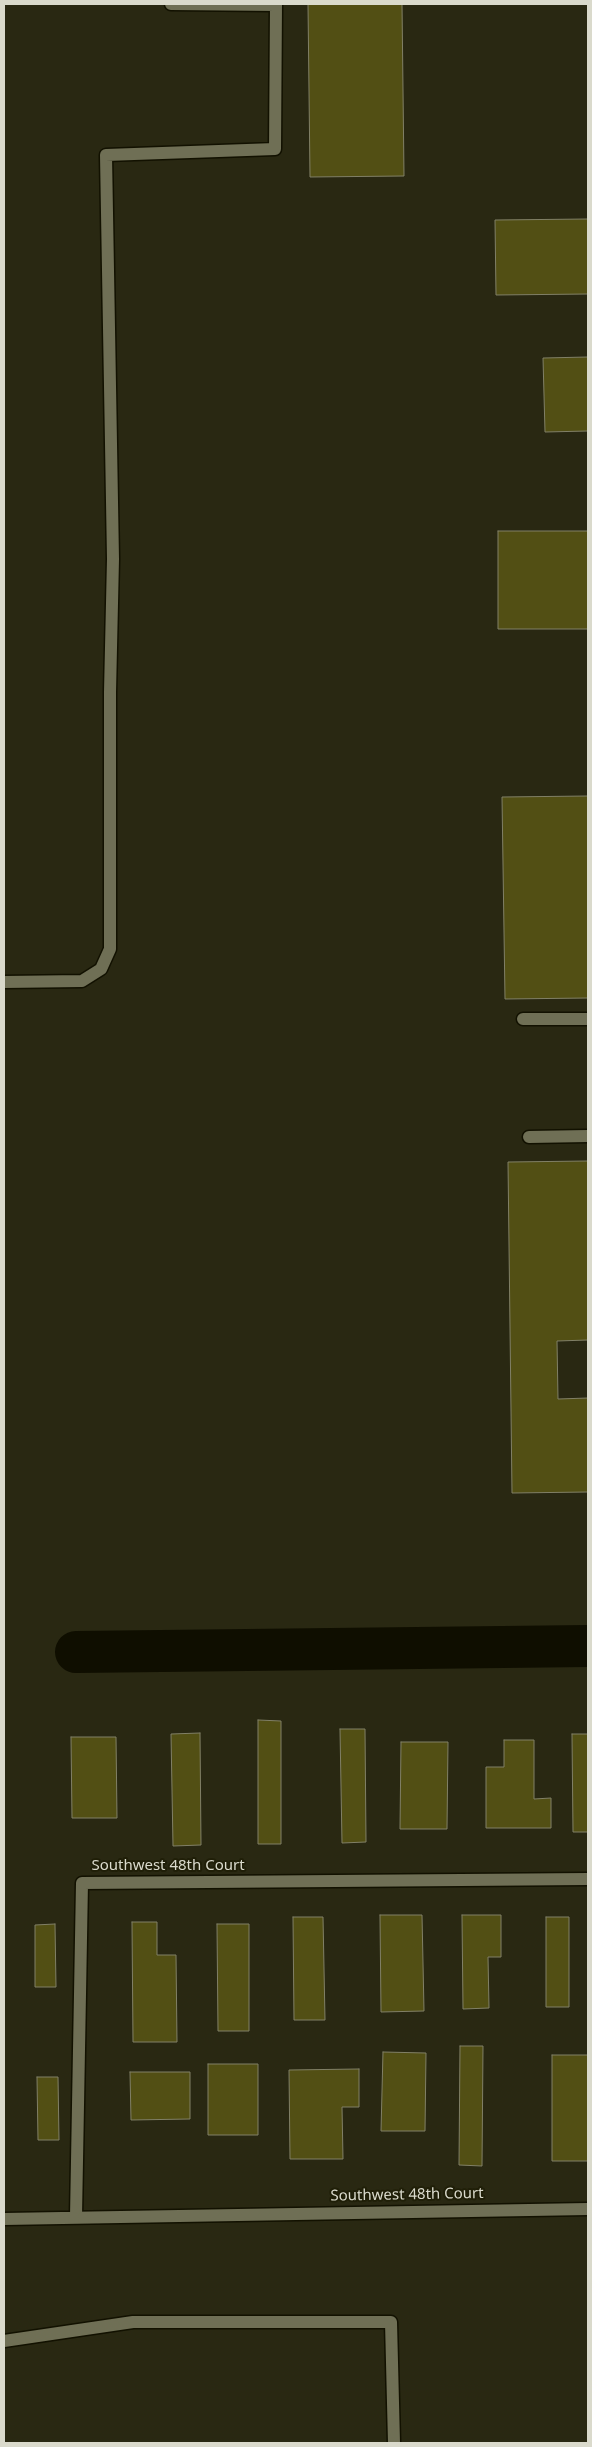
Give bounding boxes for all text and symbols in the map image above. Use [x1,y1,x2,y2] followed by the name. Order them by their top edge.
[91,1857,245,1875] street label: Southwest 48th Court
[330,2185,484,2205] street label: Southwest 48th Court

